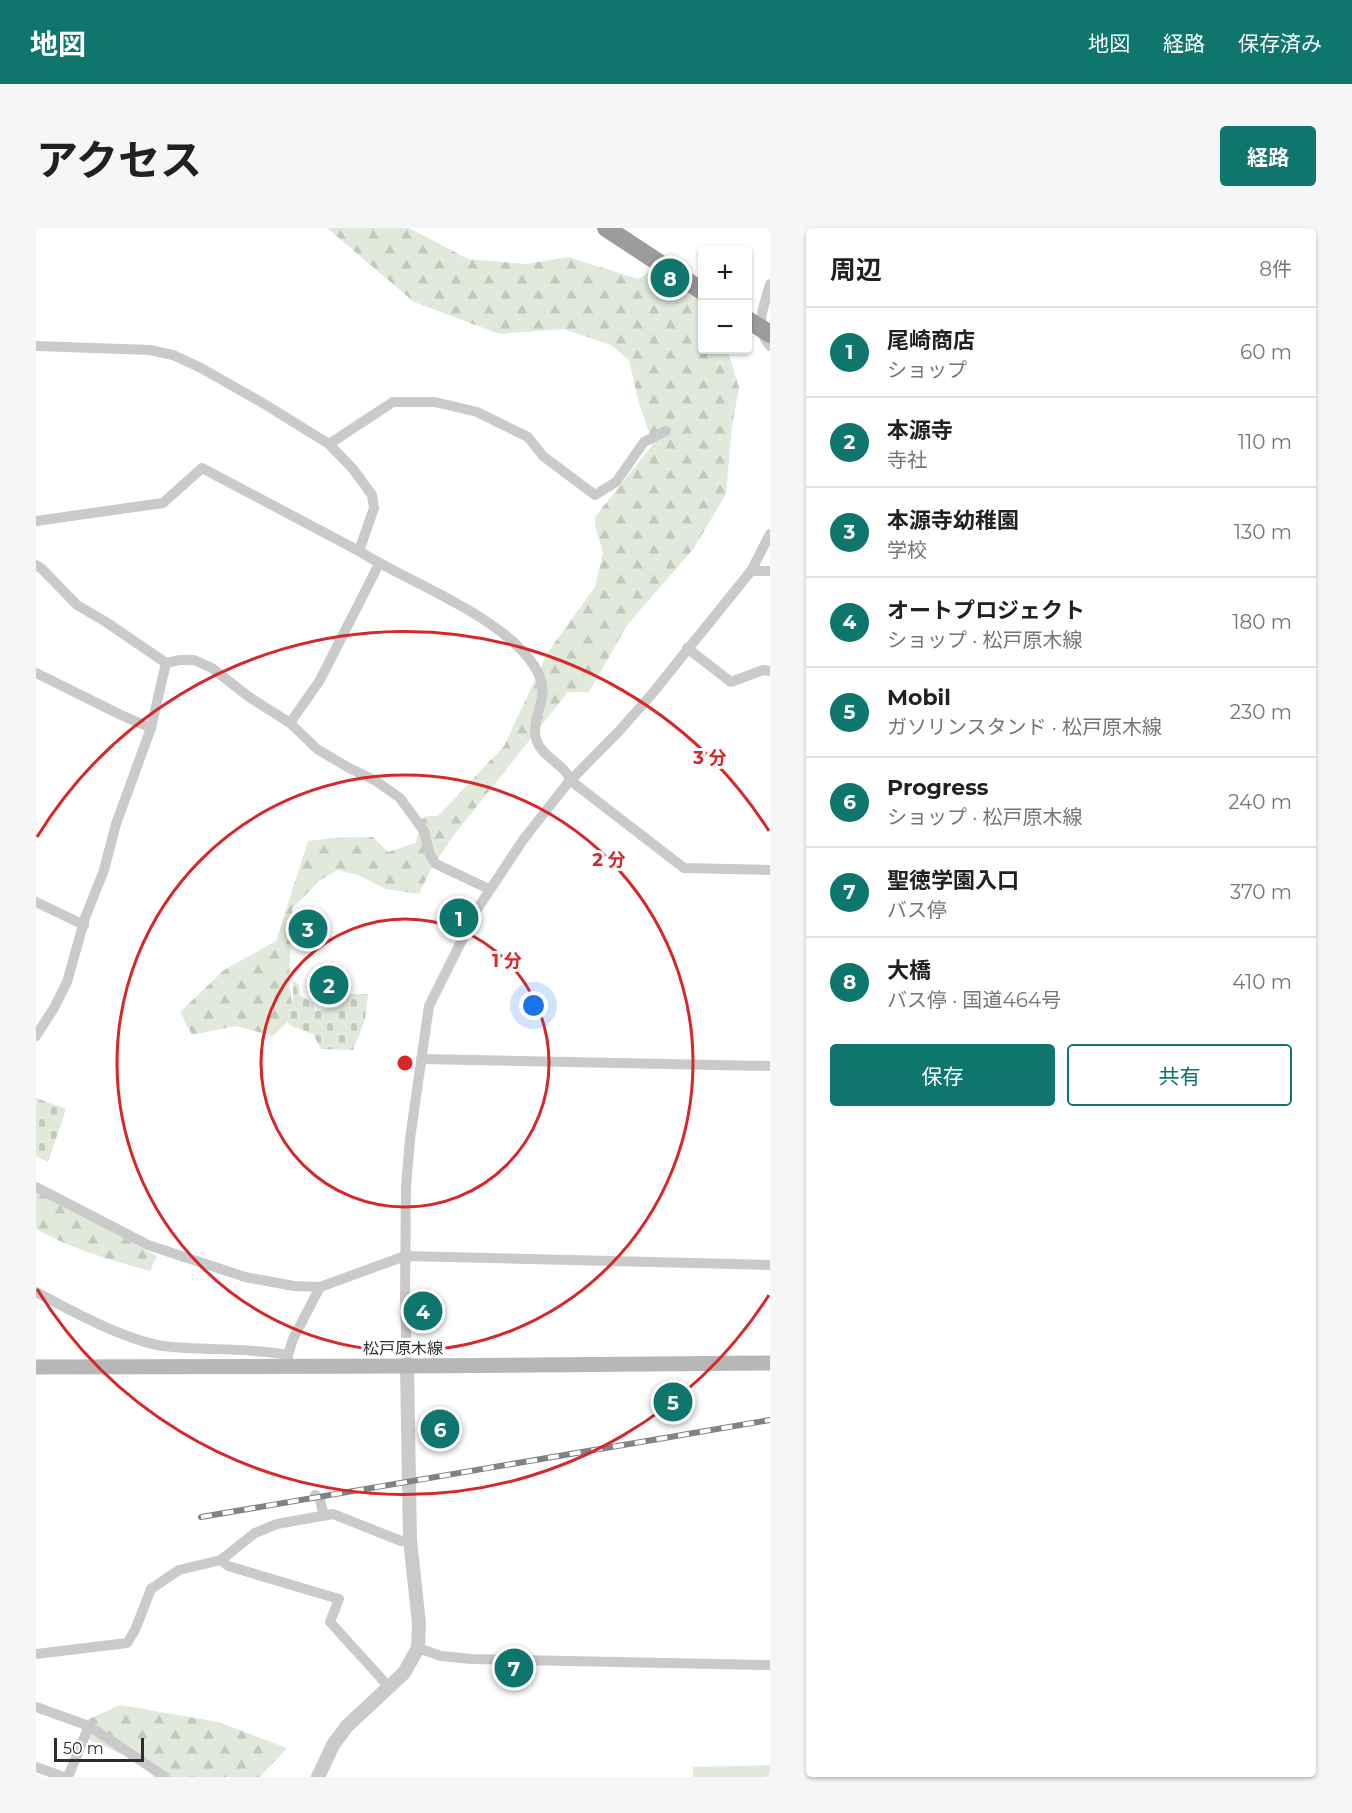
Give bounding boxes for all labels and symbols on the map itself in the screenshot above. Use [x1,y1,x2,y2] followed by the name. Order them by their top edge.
[650,256,690,300] pin: 8
[692,747,727,769] text: 3 分
[592,849,626,871] text: 2 分
[440,896,478,940] pin: 1
[288,906,328,952] pin: 3
[492,950,522,972] text: 1 分
[310,962,348,1008] pin: 2
[519,991,548,1020] your location
[395,1053,415,1073] centre of rings
[404,1288,442,1334] pin: 4
[363,1339,443,1358] street label: 松戸原木線
[654,1380,692,1424] pin: 5
[420,1406,460,1452] pin: 6
[494,1646,534,1690] pin: 7
[54,1735,144,1762] scale bar

